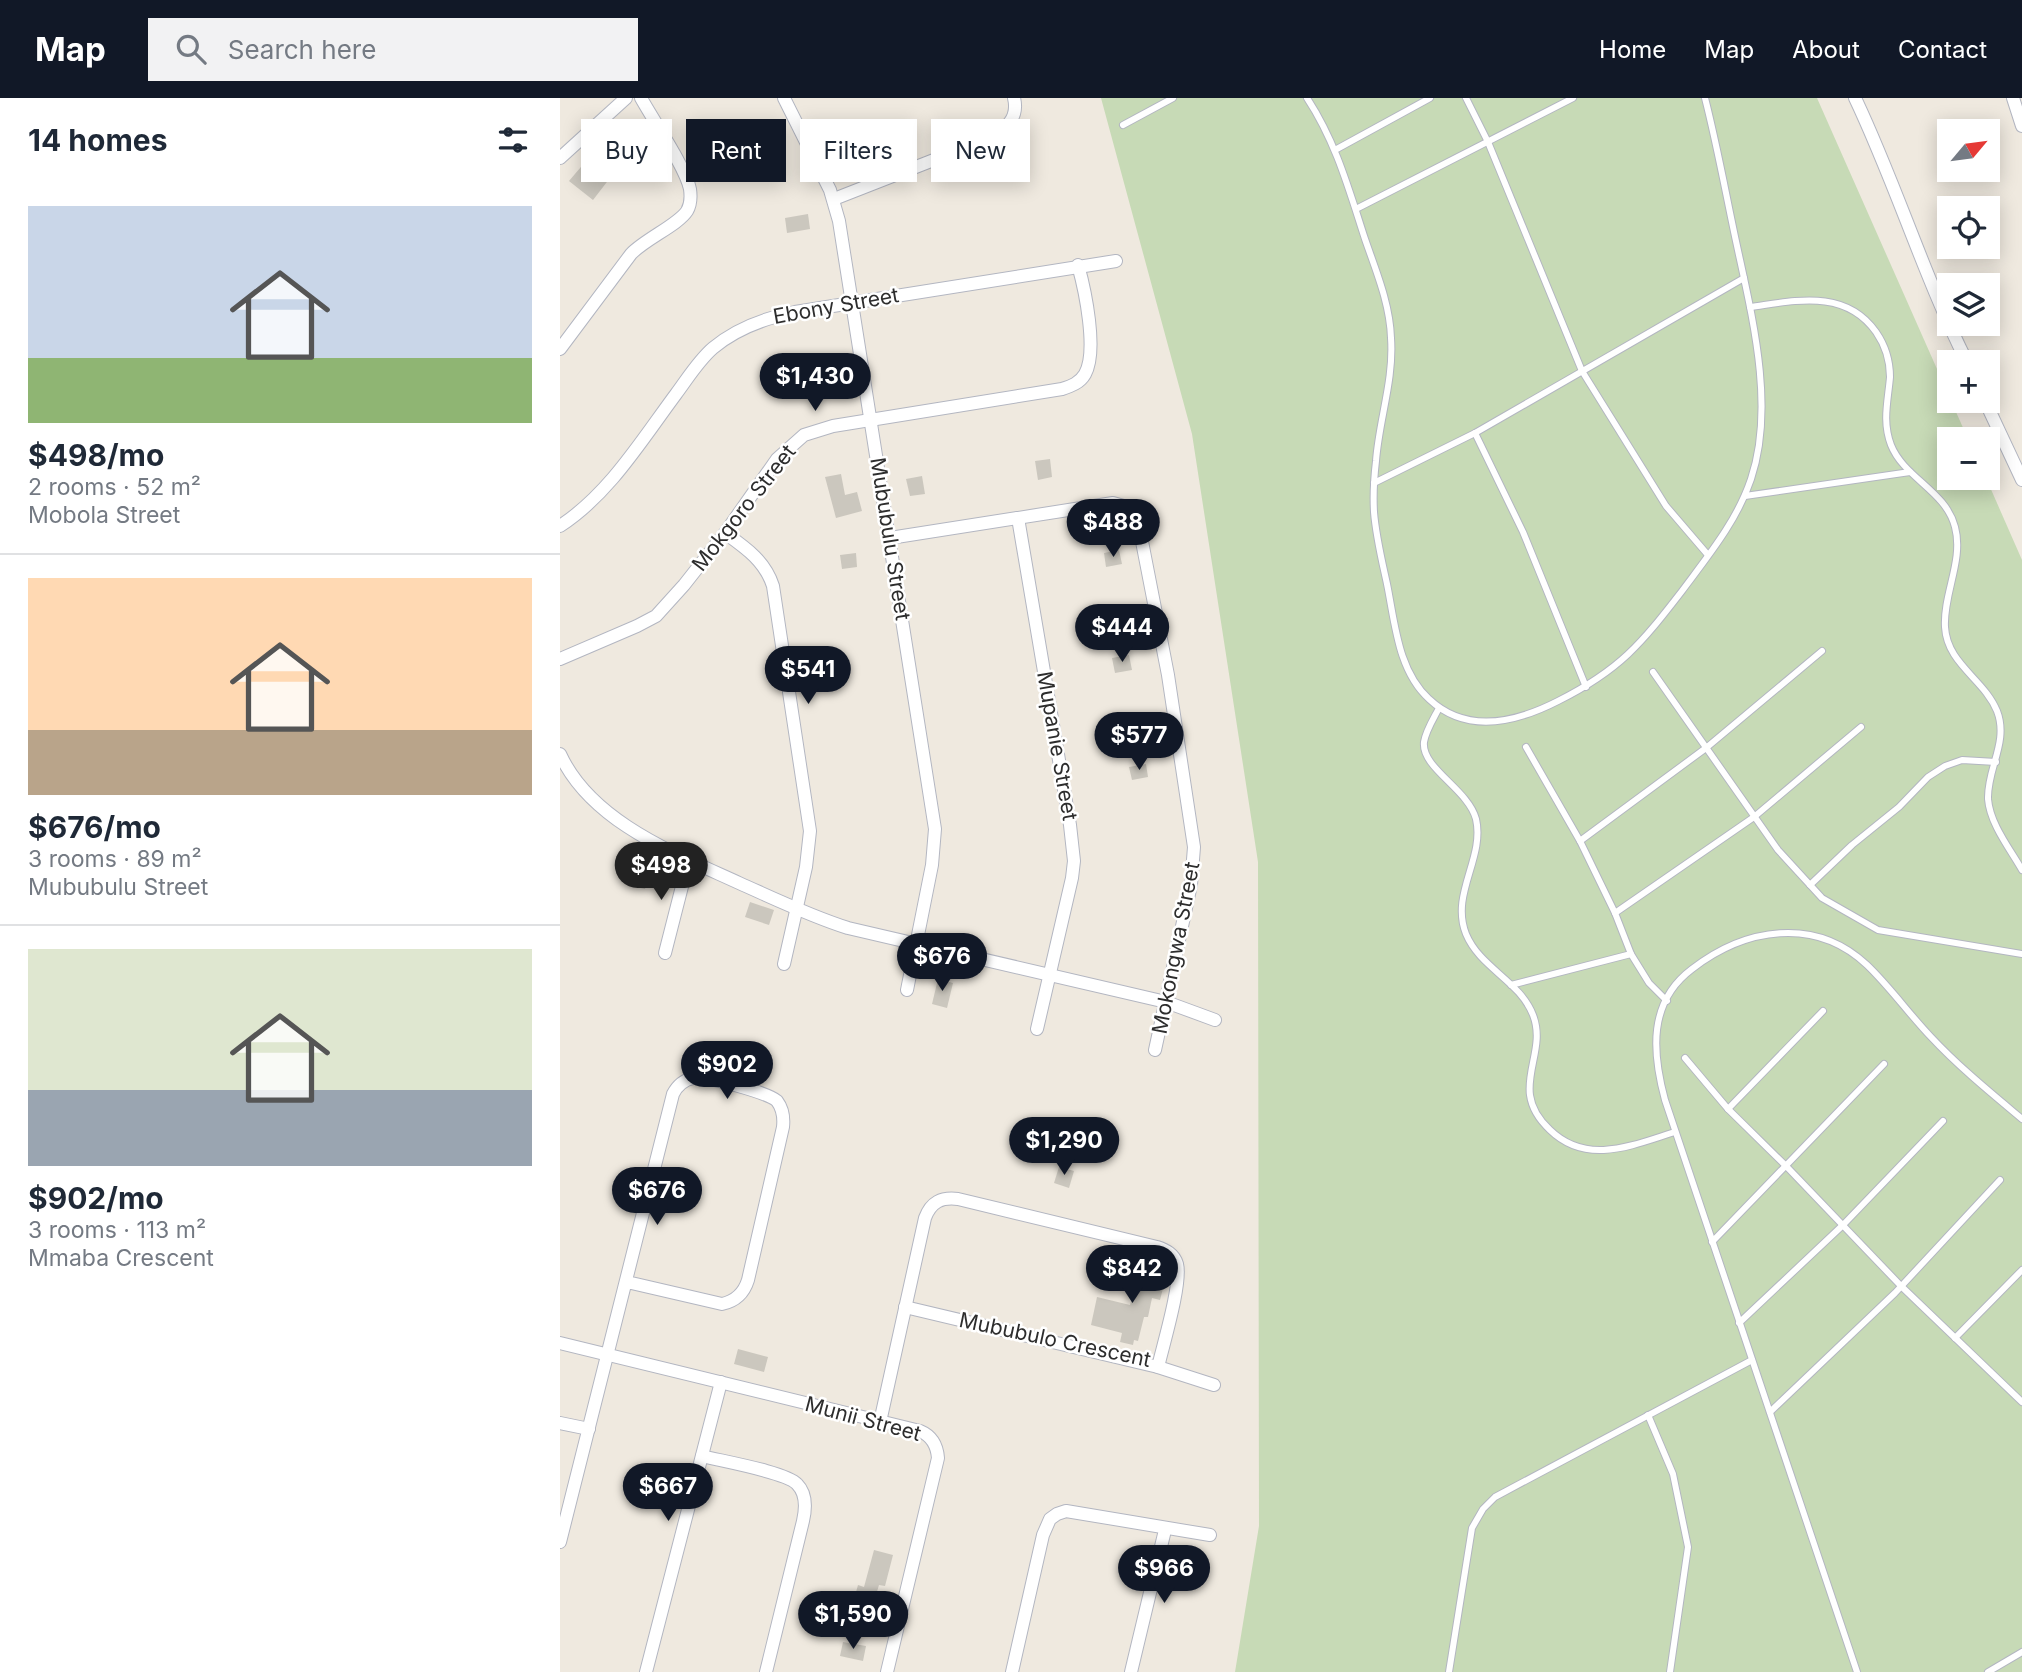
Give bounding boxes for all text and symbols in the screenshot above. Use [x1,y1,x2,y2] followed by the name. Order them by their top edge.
[148,18,638,81] search box
[35,29,106,69] text: Map
[172,30,210,68] icon: search
[228,34,376,65] text: Search here
[1599,35,1666,64] text: Home
[1704,35,1754,64] text: Map
[1792,35,1860,64] text: About
[1898,35,1987,64] text: Contact
[581,119,672,182] chip: Buy
[686,119,786,182] chip: Rent
[800,119,917,182] chip: Filters
[931,119,1030,182] chip: New
[1937,119,2000,182] north arrow
[1937,119,2000,490] map controls
[494,121,532,159] icon: filters
[28,122,167,158] text: 14 homes
[1937,196,2000,259] button: locate
[217,252,343,378] icon: home
[1937,273,2000,336] button: layers
[771,282,901,329] street label: Ebony Street
[1937,350,2000,413] button: +
[758,354,872,413] pin: $1,430
[776,362,854,390] text: $1,430
[1937,427,2000,490] button: −
[28,437,164,473] text: $498/mo
[687,439,801,576] street label: Mokgoro Street
[865,456,916,622] street label: Mububulu Street
[28,473,201,501] text: 2 rooms · 52 m²
[1072,500,1154,559] pin: $488
[28,501,180,529] text: Mobola Street
[1083,508,1143,536] text: $488
[1081,604,1163,664] pin: $444
[1091,613,1153,641] text: $444
[217,624,343,750] icon: home
[767,646,849,706] pin: $541
[781,655,835,683] text: $541
[1032,669,1083,823] street label: Mupanie Street
[1098,712,1180,772] pin: $577
[1111,721,1167,749] text: $577
[28,809,161,845] text: $676/mo
[620,842,702,902] pin: $498
[28,845,202,873] text: 3 rooms · 89 m²
[631,851,691,879] text: $498
[1147,860,1204,1036] street label: Mokongwa Street
[28,873,208,901] text: Mububulu Street
[901,934,983,993] pin: $676
[913,942,971,970] text: $676
[217,995,343,1121] icon: home
[686,1042,768,1101] pin: $902
[697,1050,757,1078] text: $902
[1007,1118,1121,1177] pin: $1,290
[1025,1126,1103,1154] text: $1,290
[616,1168,698,1227] pin: $676
[628,1176,686,1204] text: $676
[28,1180,164,1216] text: $902/mo
[28,1216,206,1244] text: 3 rooms · 113 m²
[28,1244,214,1272] text: Mmaba Crescent
[1091,1246,1173,1305] pin: $842
[1102,1254,1162,1282] text: $842
[957,1307,1153,1372] street label: Mububulo Crescent
[802,1391,924,1446] street label: Munii Street
[627,1464,709,1523] pin: $667
[639,1472,697,1500] text: $667
[1123,1546,1205,1605] pin: $966
[1134,1554,1194,1582] text: $966
[796,1592,910,1651] pin: $1,590
[814,1600,892,1628] text: $1,590

